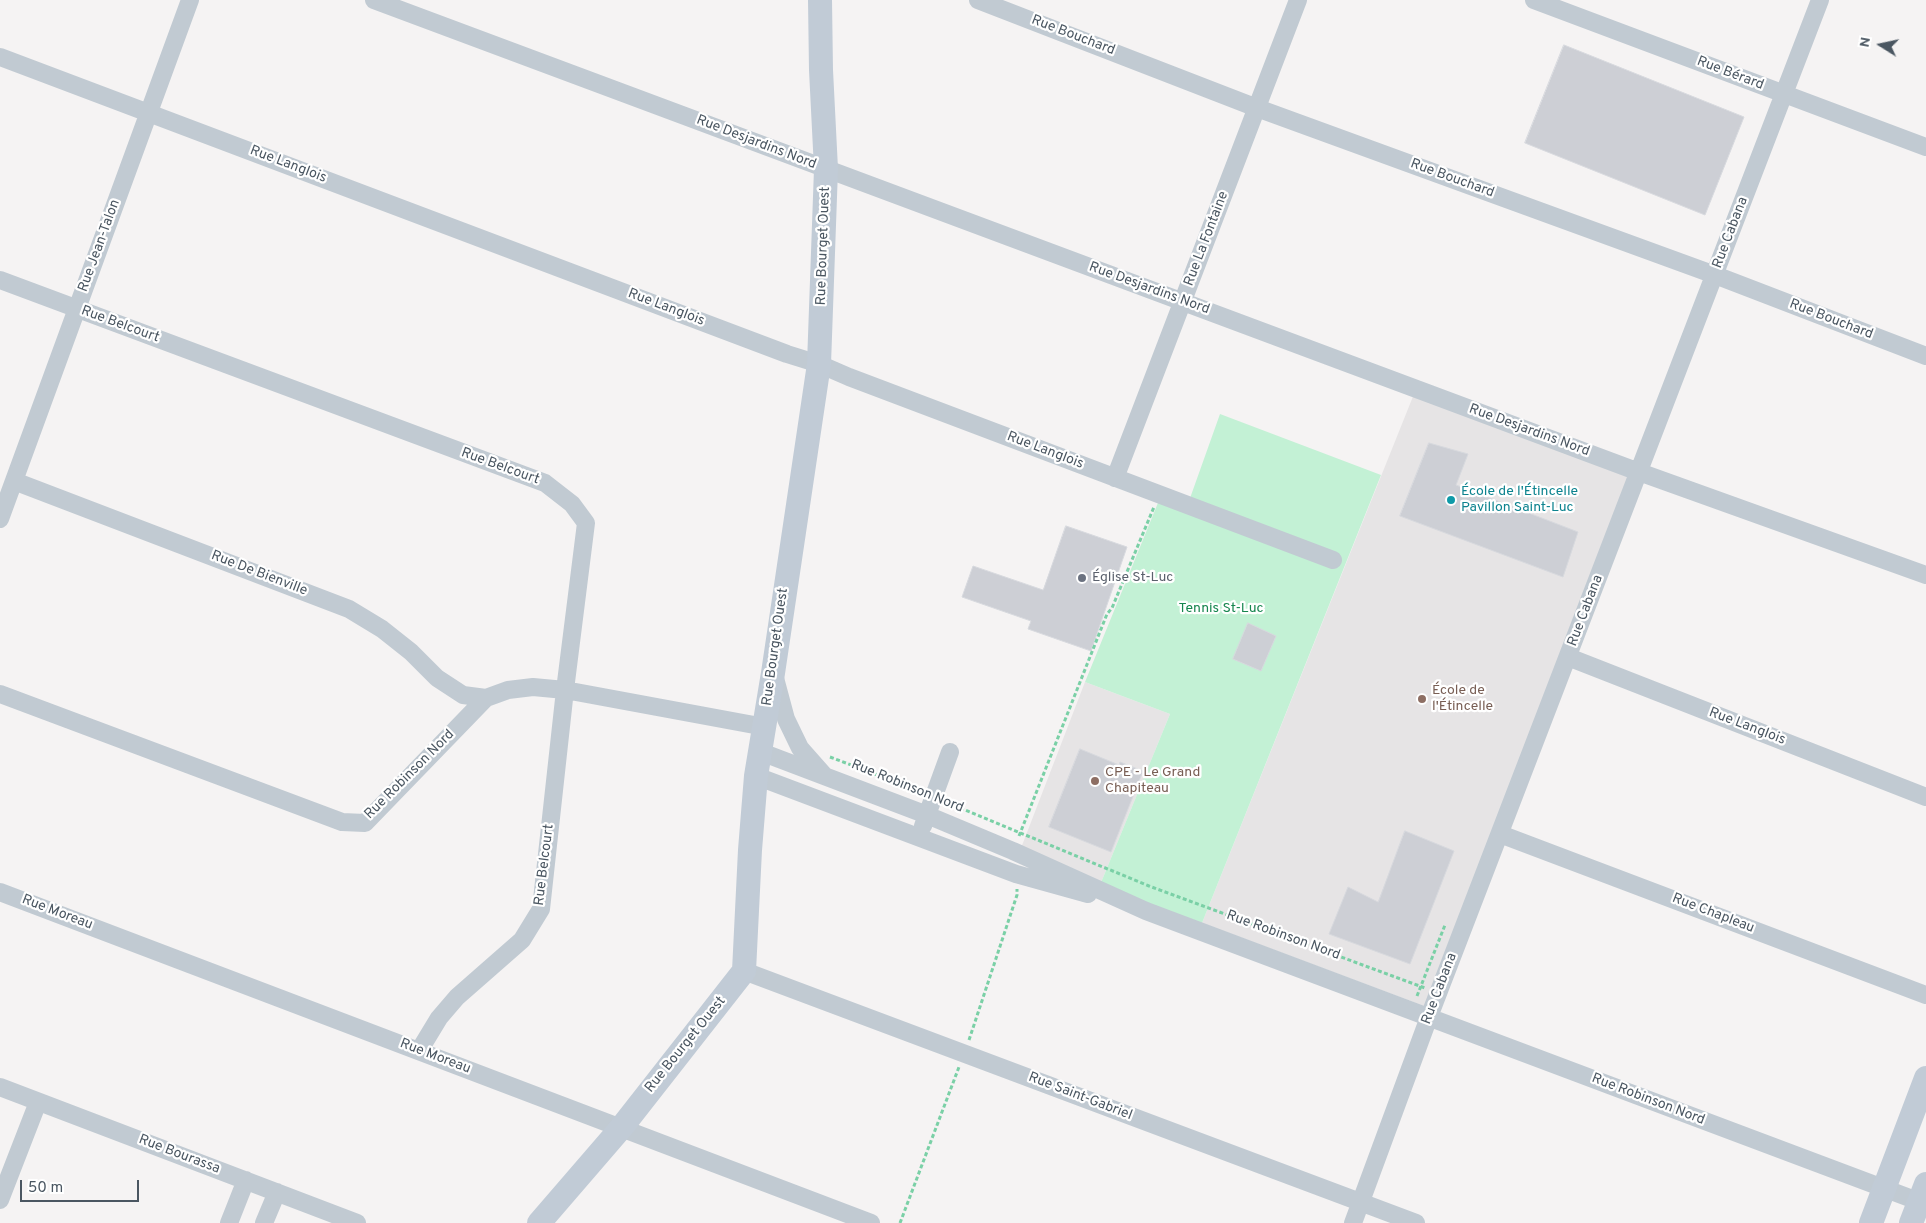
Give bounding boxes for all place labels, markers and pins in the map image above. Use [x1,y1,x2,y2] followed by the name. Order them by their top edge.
[1461,484,1578,516] place label: École de l'Étincelle Pavillon Saint-Luc
[1445,494,1457,506] marker: École de l'Étincelle Pavillon Saint-Luc
[1092,570,1173,586] place label: Église St-Luc
[1076,572,1088,584] marker: Église St-Luc
[1432,683,1493,716] place label: École de l'Étincelle
[1416,693,1428,705] marker: École de l'Étincelle
[1105,765,1200,798] place label: CPE - Le Grand Chapiteau
[1089,775,1101,787] marker: CPE - Le Grand Chapiteau

